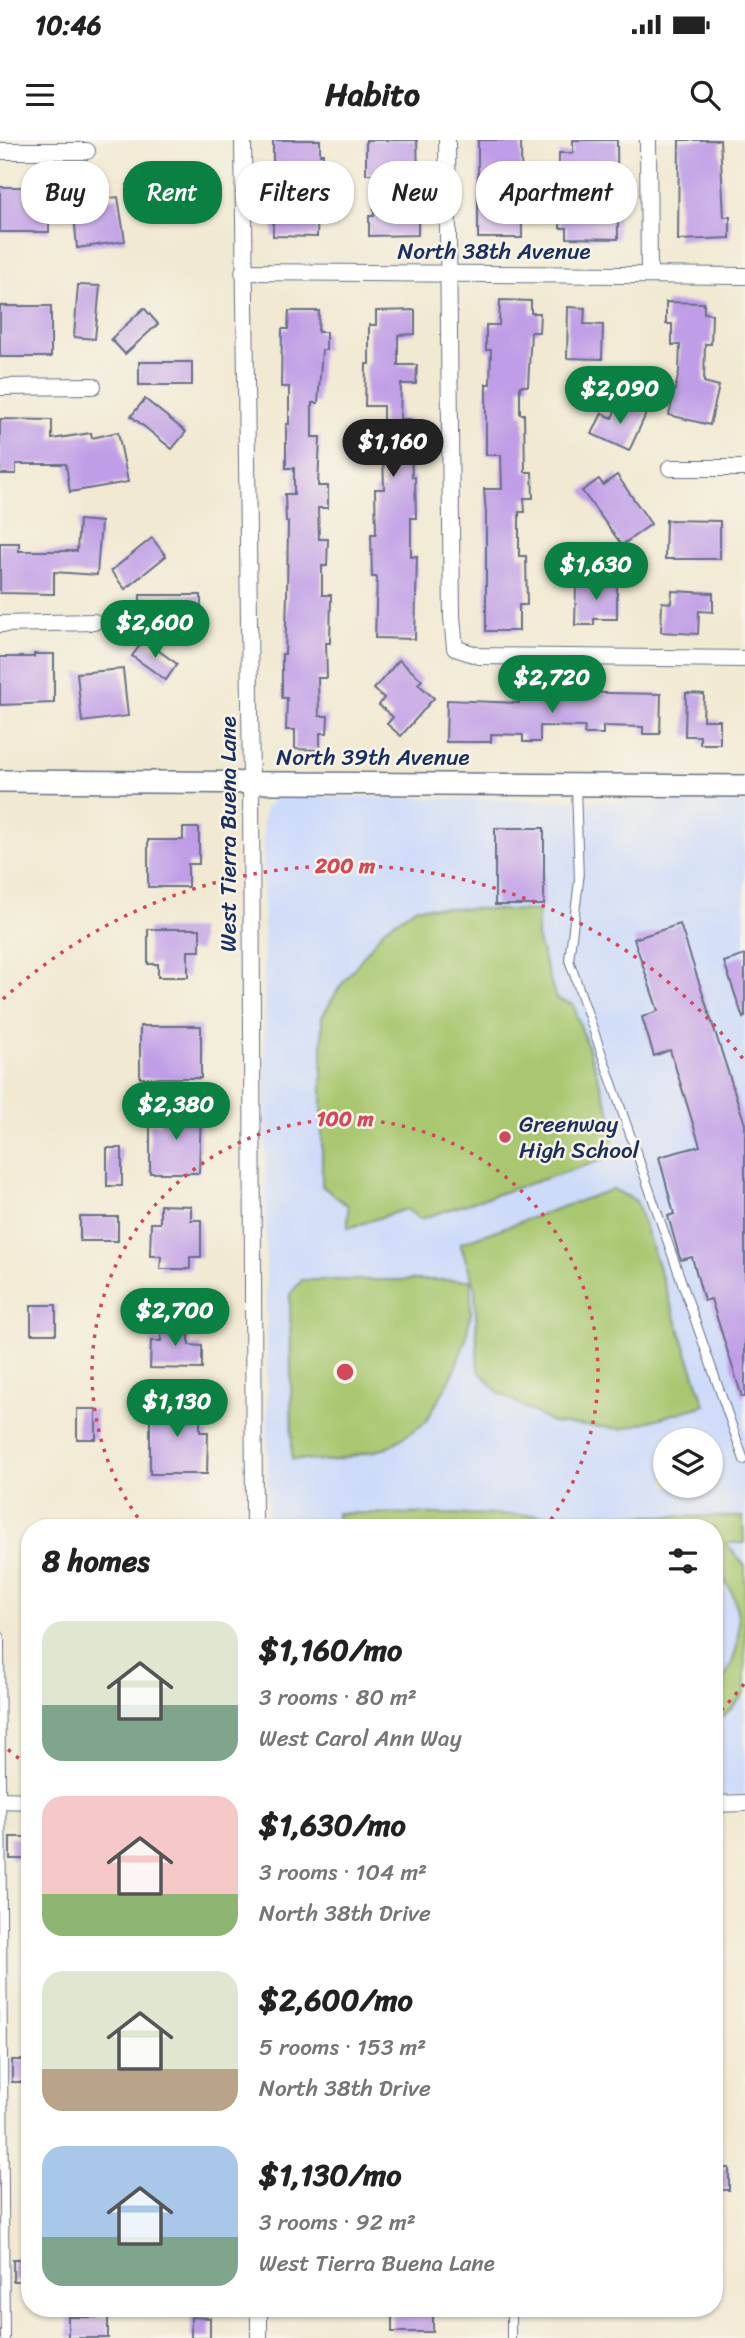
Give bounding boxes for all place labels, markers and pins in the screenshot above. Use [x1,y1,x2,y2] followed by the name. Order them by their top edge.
[563,366,677,426] pin: $2,090
[336,420,450,479] pin: $1,160
[539,542,653,602] pin: $1,630
[98,601,212,660] pin: $2,600
[495,656,609,715] pin: $2,720
[119,1082,233,1142] pin: $2,380
[519,1104,640,1171] place label: Greenway High School
[497,1129,513,1145] marker: Greenway High School
[118,1288,232,1348] pin: $2,700
[333,1360,357,1384] centre of rings
[120,1380,234,1439] pin: $1,130

